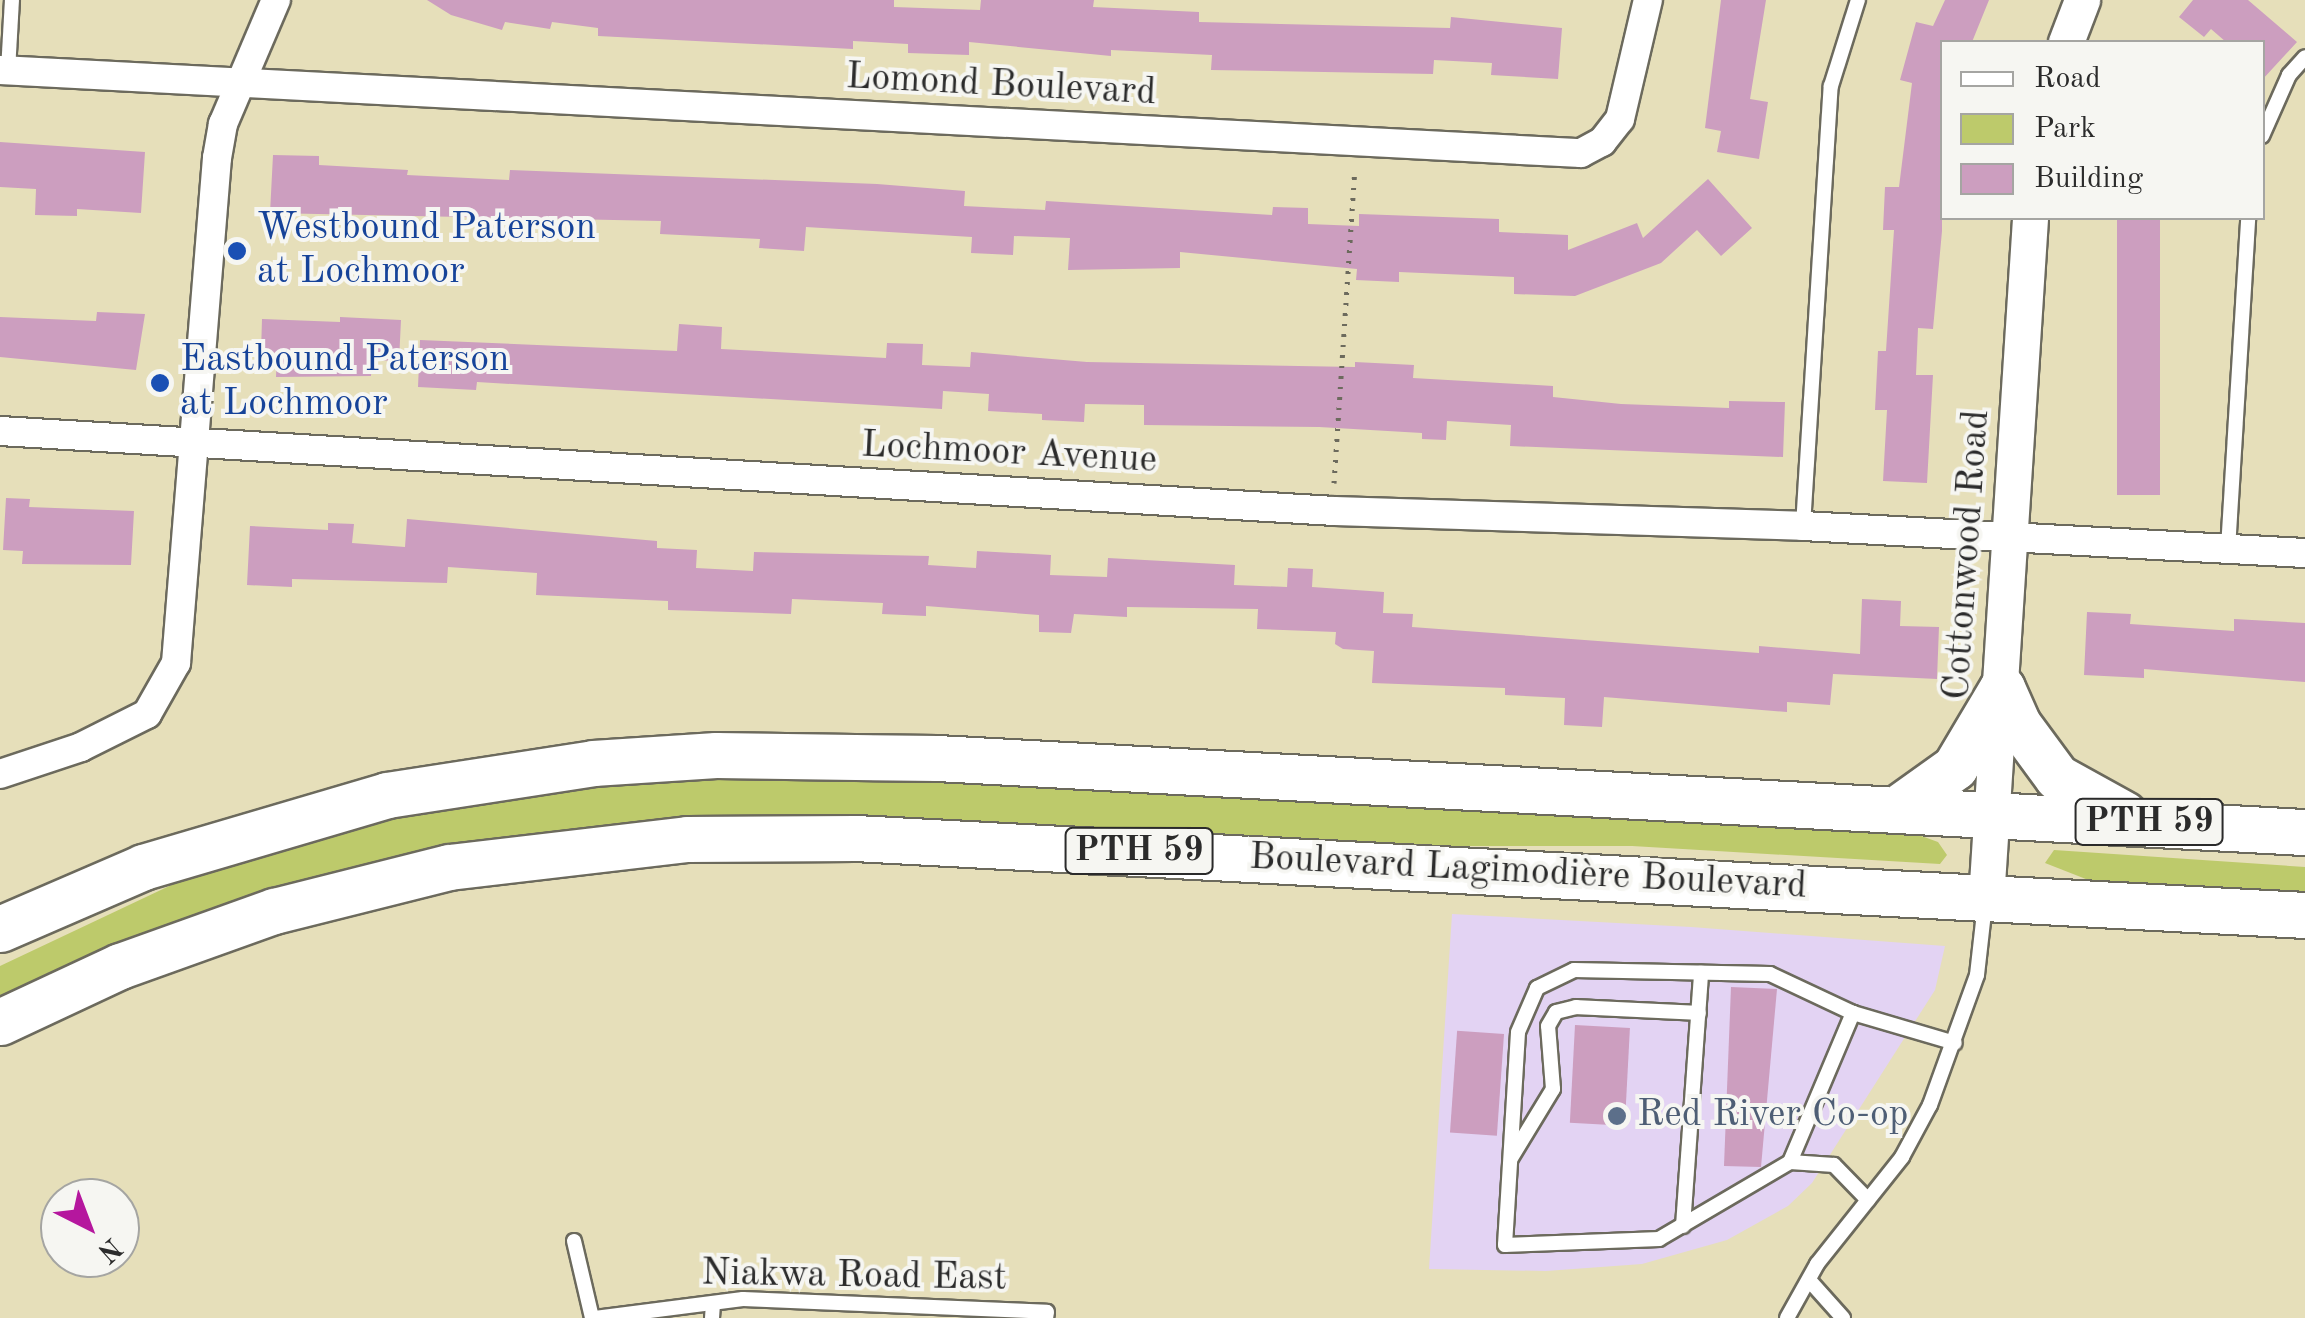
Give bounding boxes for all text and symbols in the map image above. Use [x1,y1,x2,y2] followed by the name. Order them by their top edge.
[1940,40,2265,220] legend
[845,55,1157,117] street label: Lomond Boulevard
[2034,64,2101,94] text: Road
[2034,114,2096,144] text: Park
[2034,164,2143,194] text: Building
[257,206,596,296] place label: Westbound Paterson at Lochmoor
[226,240,248,262] marker: Westbound Paterson at Lochmoor
[180,338,510,428] place label: Eastbound Paterson at Lochmoor
[149,372,171,394] marker: Eastbound Paterson at Lochmoor
[1935,408,2001,702] street label: Cottonwood Road
[860,423,1158,485] street label: Lochmoor Avenue
[2074,792,2224,852] road number: PTH 59
[1064,821,1214,881] road number: PTH 59
[1248,836,1808,910] street label: Boulevard Lagimodière Boulevard
[1637,1093,1909,1139] place label: Red River Co-op
[1606,1105,1628,1127] marker: Red River Co-op
[40,1178,140,1278] north arrow
[91,1231,126,1266] text: N
[701,1252,1007,1302] street label: Niakwa Road East

